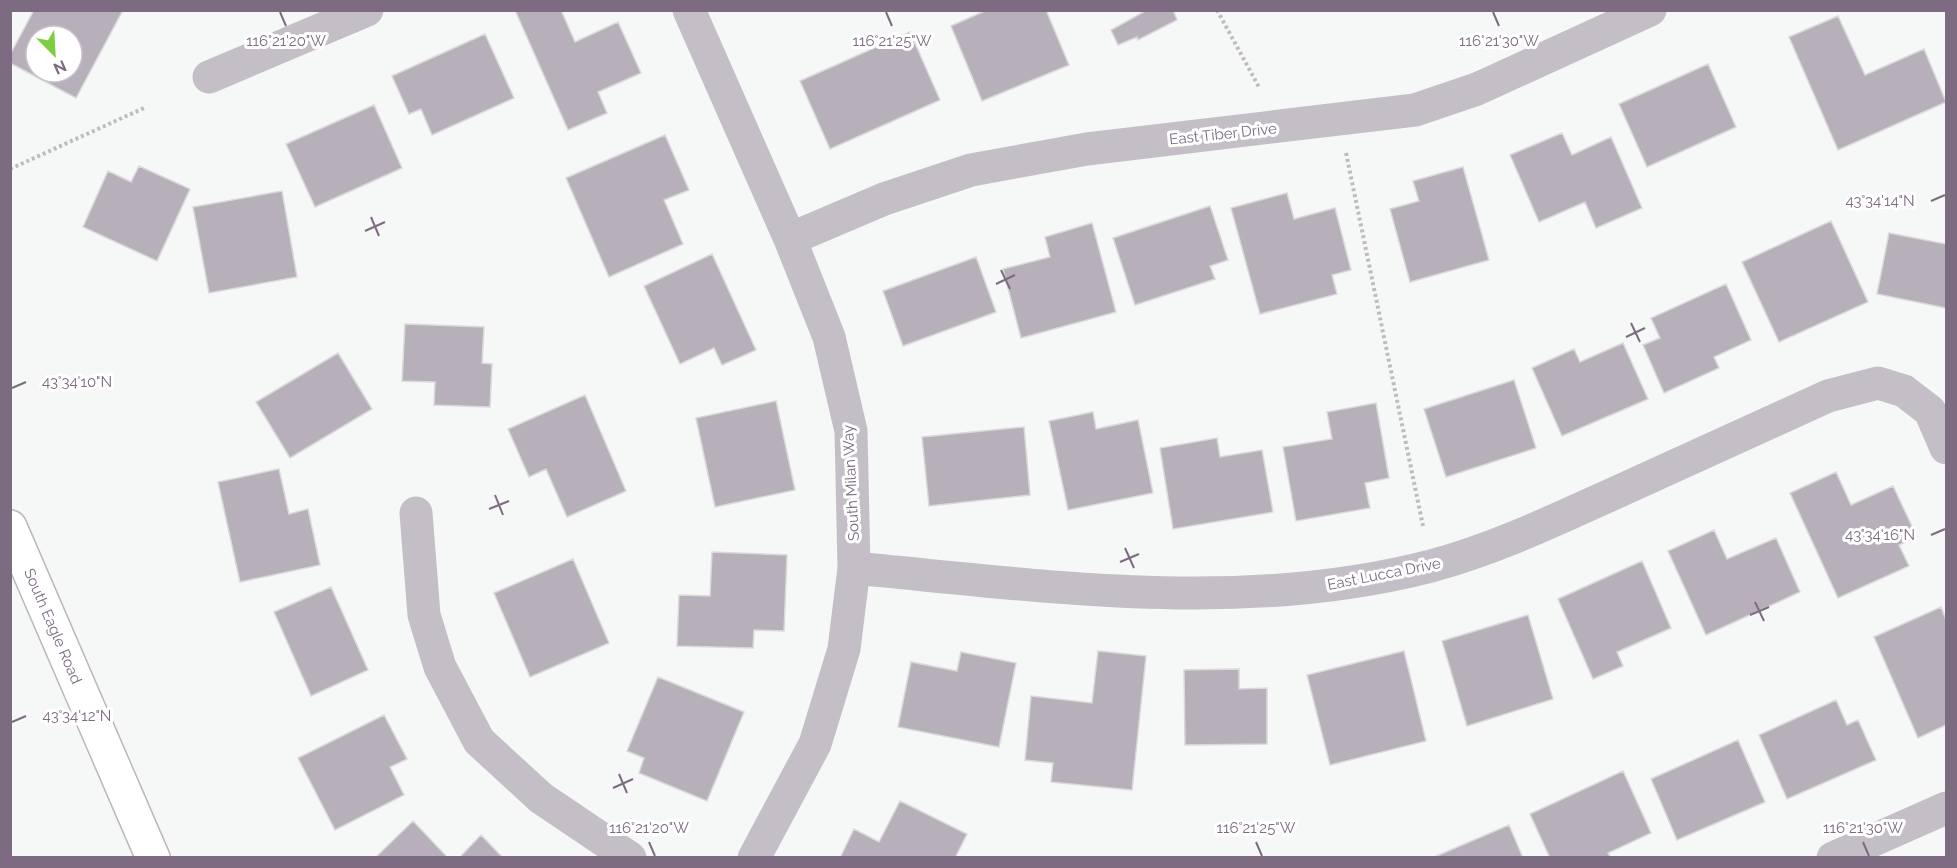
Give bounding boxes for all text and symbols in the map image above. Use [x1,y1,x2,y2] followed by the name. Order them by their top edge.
[24,24,84,84] north arrow
[246,32,326,50] text: 116°21'20"W
[853,32,932,50] text: 116°21'25"W
[1459,32,1539,50] text: 116°21'30"W
[50,56,69,78] text: N
[1168,119,1278,149] street label: East Tiber Drive
[1845,192,1915,210] text: 43°34'14"N
[42,373,112,391] text: 43°34'10"N
[839,424,863,542] street label: South Milan Way
[1845,526,1915,544] text: 43°34'16"N
[1326,554,1442,594] street label: East Lucca Drive
[20,566,86,687] street label: South Eagle Road
[43,707,111,725] text: 43°34'12"N
[609,819,689,837] text: 116°21'20"W
[1217,819,1296,837] text: 116°21'25"W
[1823,819,1903,837] text: 116°21'30"W

